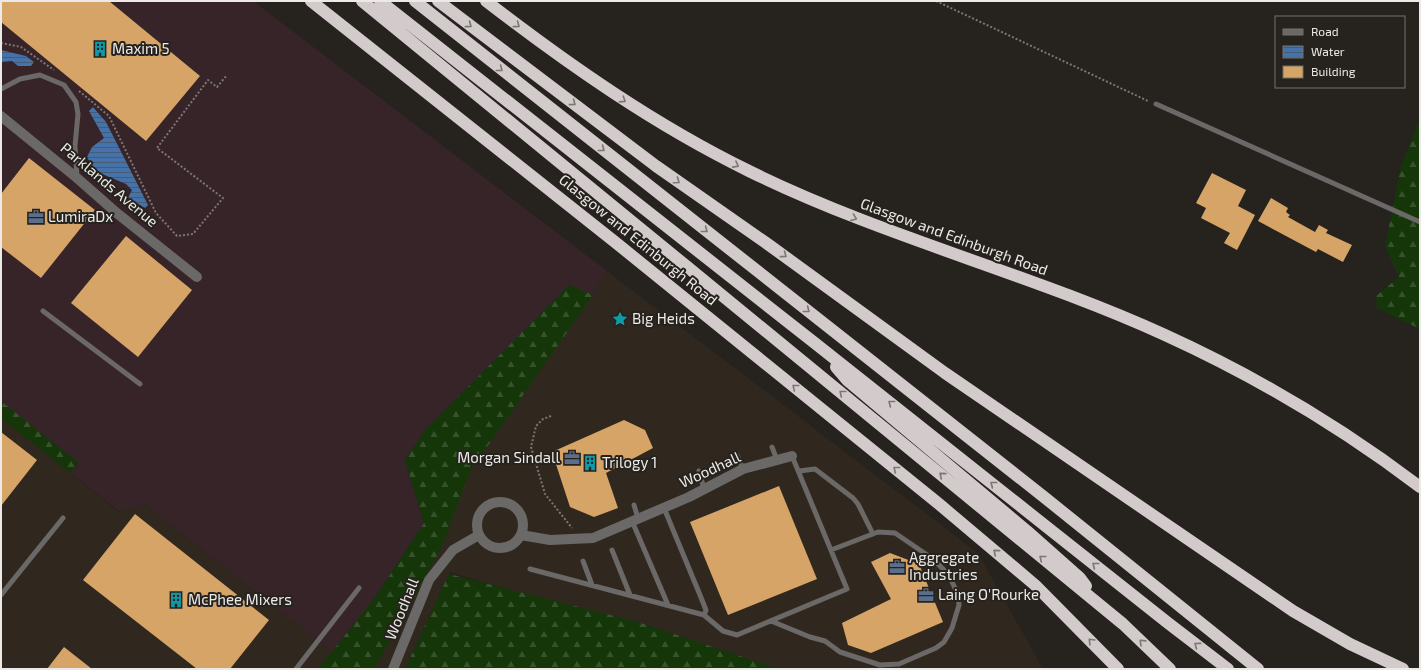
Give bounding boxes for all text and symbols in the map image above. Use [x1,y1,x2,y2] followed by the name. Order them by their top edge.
[1275,16,1405,88] legend
[465,20,472,27] one-way arrow
[513,20,520,27] one-way arrow
[1311,24,1339,38] text: Road
[112,39,170,57] place label: Maxim 5
[91,40,109,58] building icon: Maxim 5
[1311,44,1345,58] text: Water
[496,64,503,71] one-way arrow
[1311,64,1356,78] text: Building
[619,95,626,102] one-way arrow
[568,99,575,106] one-way arrow
[57,138,162,230] street label: Parklands Avenue
[598,144,605,151] one-way arrow
[731,160,739,167] one-way arrow
[556,170,721,309] street label: Glasgow and Edinburgh Road
[673,176,680,184] one-way arrow
[858,194,1051,278] street label: Glasgow and Edinburgh Road
[48,207,113,225] place label: LumiraDx
[27,208,45,226] office icon: LumiraDx
[851,213,858,221] one-way arrow
[700,225,707,232] one-way arrow
[779,251,786,258] one-way arrow
[802,305,809,312] one-way arrow
[632,309,695,327] place label: Big Heids
[611,310,629,328] place icon: Big Heids
[792,385,799,392] one-way arrow
[839,390,846,397] one-way arrow
[889,401,896,408] one-way arrow
[676,447,744,491] street label: Woodhall
[457,448,561,466] place label: Morgan Sindall
[563,449,581,467] office icon: Morgan Sindall
[602,453,657,471] place label: Trilogy 1
[581,454,599,472] building icon: Trilogy 1
[893,467,901,474] one-way arrow
[940,473,947,480] one-way arrow
[991,482,998,489] one-way arrow
[909,548,979,583] place label: Aggregate Industries
[993,550,1001,557] one-way arrow
[1040,555,1047,562] one-way arrow
[888,558,906,576] office icon: Aggregate Industries
[1092,563,1099,570] one-way arrow
[380,574,422,642] street label: Woodhall
[938,585,1039,603] place label: Laing O'Rourke
[917,586,935,604] office icon: Laing O'Rourke
[188,590,292,608] place label: McPhee Mixers
[167,591,185,609] building icon: McPhee Mixers
[1088,638,1096,646] one-way arrow
[1139,639,1147,647] one-way arrow
[1195,643,1202,650] one-way arrow

